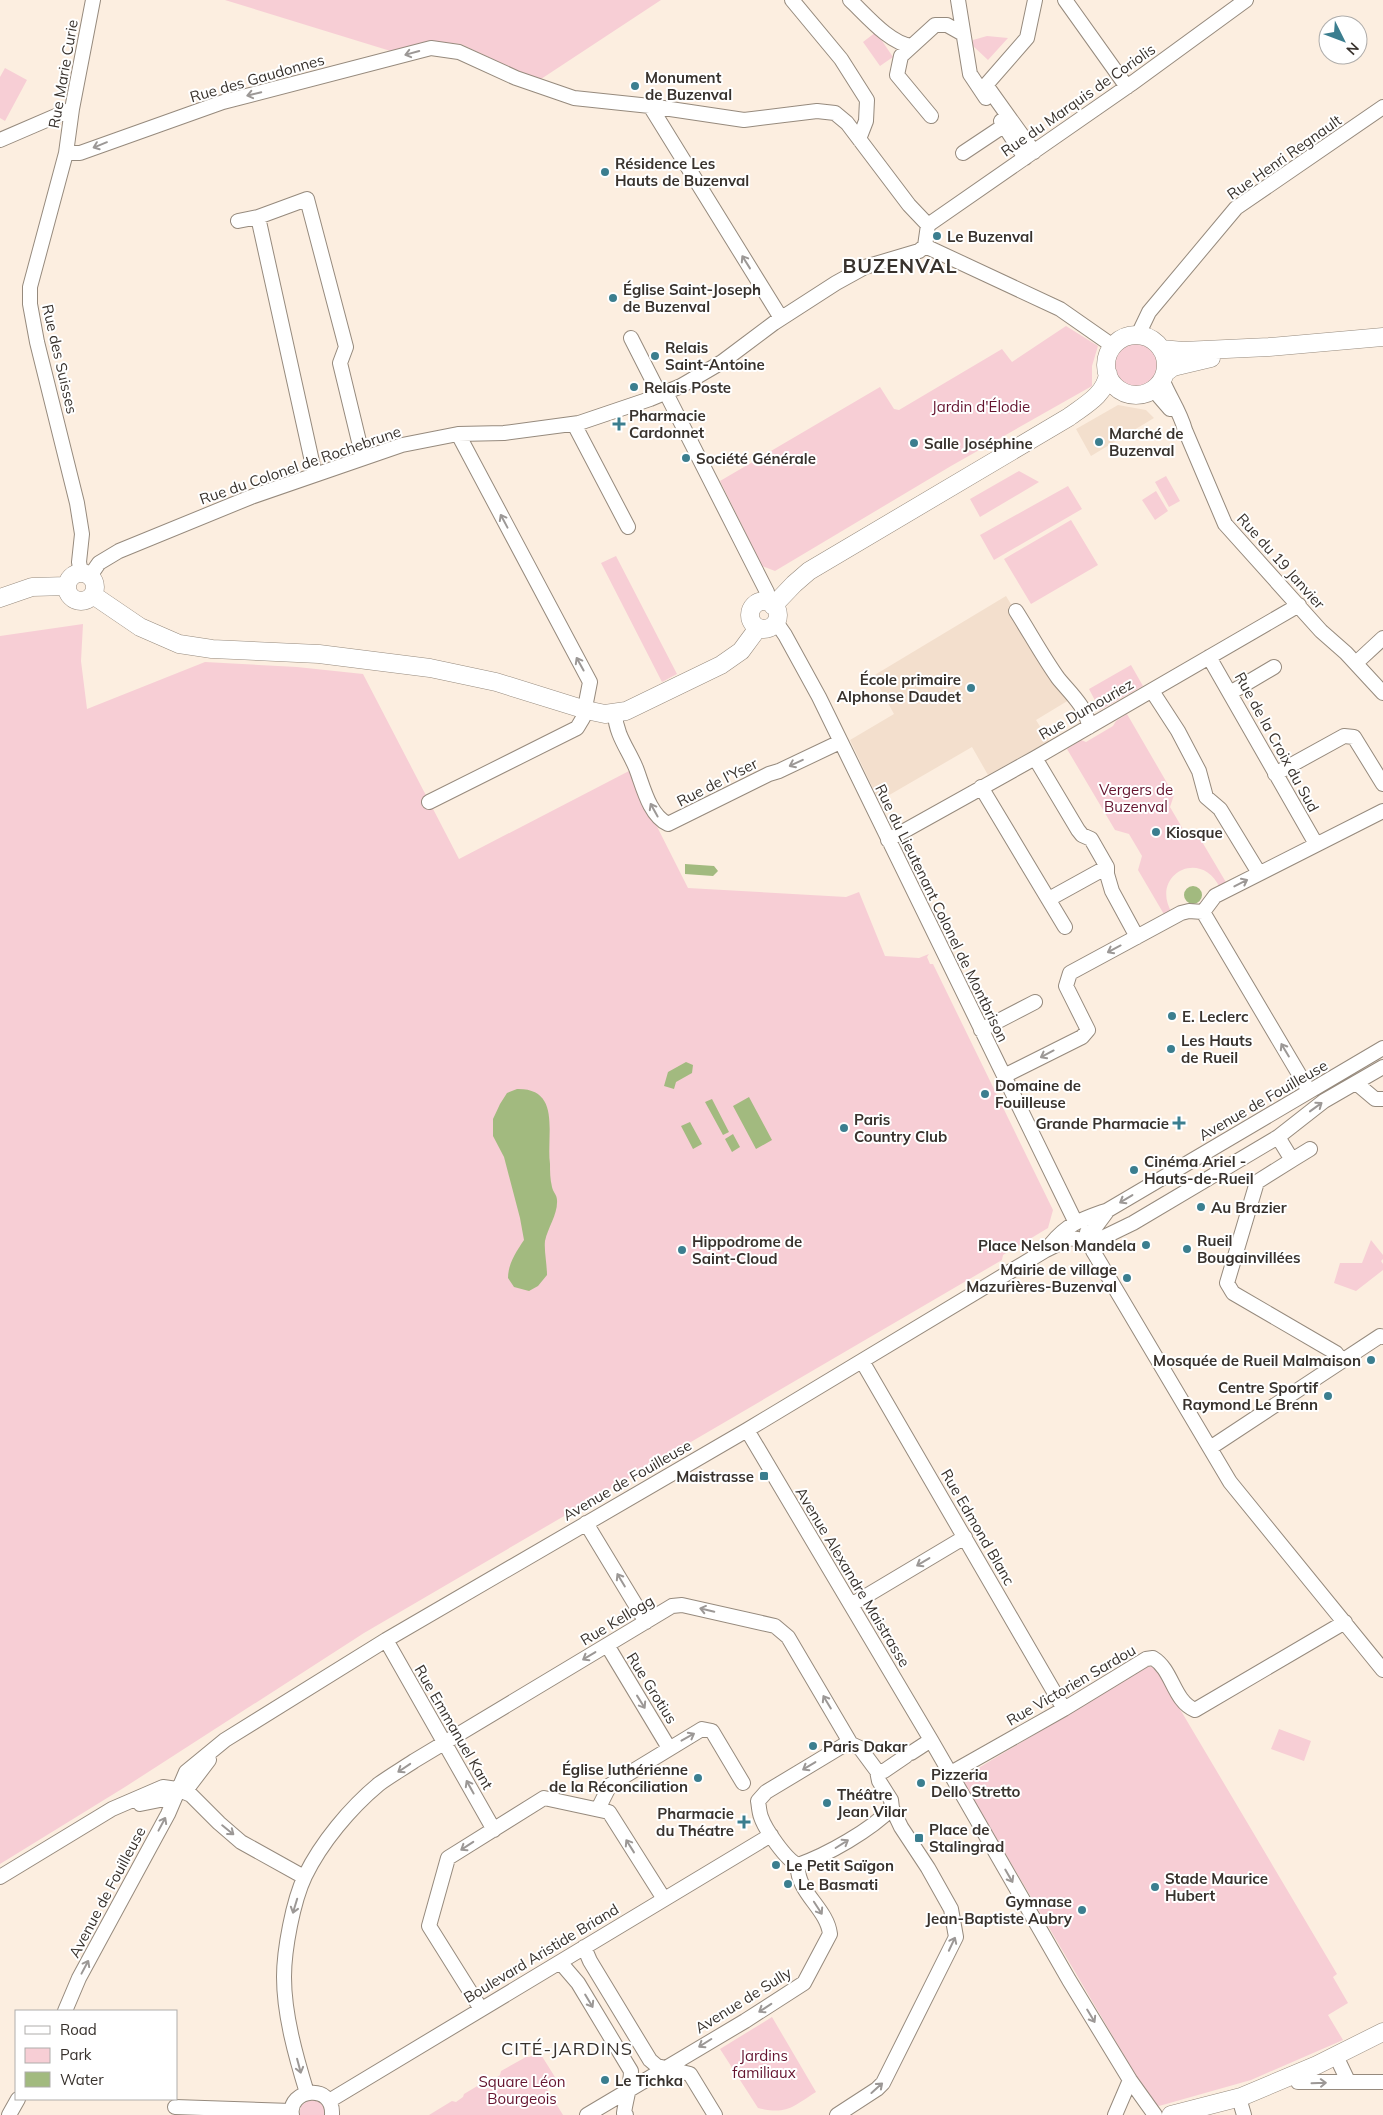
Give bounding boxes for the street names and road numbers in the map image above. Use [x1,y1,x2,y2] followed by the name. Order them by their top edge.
[44,18,82,130] street label: Rue Marie Curie
[997,39,1159,161] street label: Rue du Marquis de Coriolis
[188,50,326,106] street label: Rue des Gaudonnes
[1223,110,1345,204] street label: Rue Henri Regnault
[38,302,82,416] street label: Rue des Suisses
[197,422,403,508] street label: Rue du Colonel de Rochebrune
[1233,509,1329,613] street label: Rue du 19 Janvier
[1231,669,1323,815] street label: Rue de la Croix du Sud
[1035,674,1137,744] street label: Rue Dumouriez
[673,753,761,810] street label: Rue de l'Yser
[871,781,1013,1045] street label: Rue du Lieutenant Colonel de Montbrison
[1195,1055,1331,1145] street label: Avenue de Fouilleuse
[559,1435,695,1525] street label: Avenue de Fouilleuse
[937,1465,1019,1589] street label: Rue Edmond Blanc
[792,1484,914,1670] street label: Avenue Alexandre Maistrasse
[577,1591,657,1649] street label: Rue Kellogg
[1003,1640,1139,1730] street label: Rue Victorien Sardou
[623,1649,681,1727] street label: Rue Grotius
[411,1661,497,1793] street label: Rue Emmanuel Kant
[64,1823,150,1961] street label: Avenue de Fouilleuse
[460,1899,622,2007] street label: Boulevard Aristide Briand
[691,1963,795,2037] street label: Avenue de Sully

